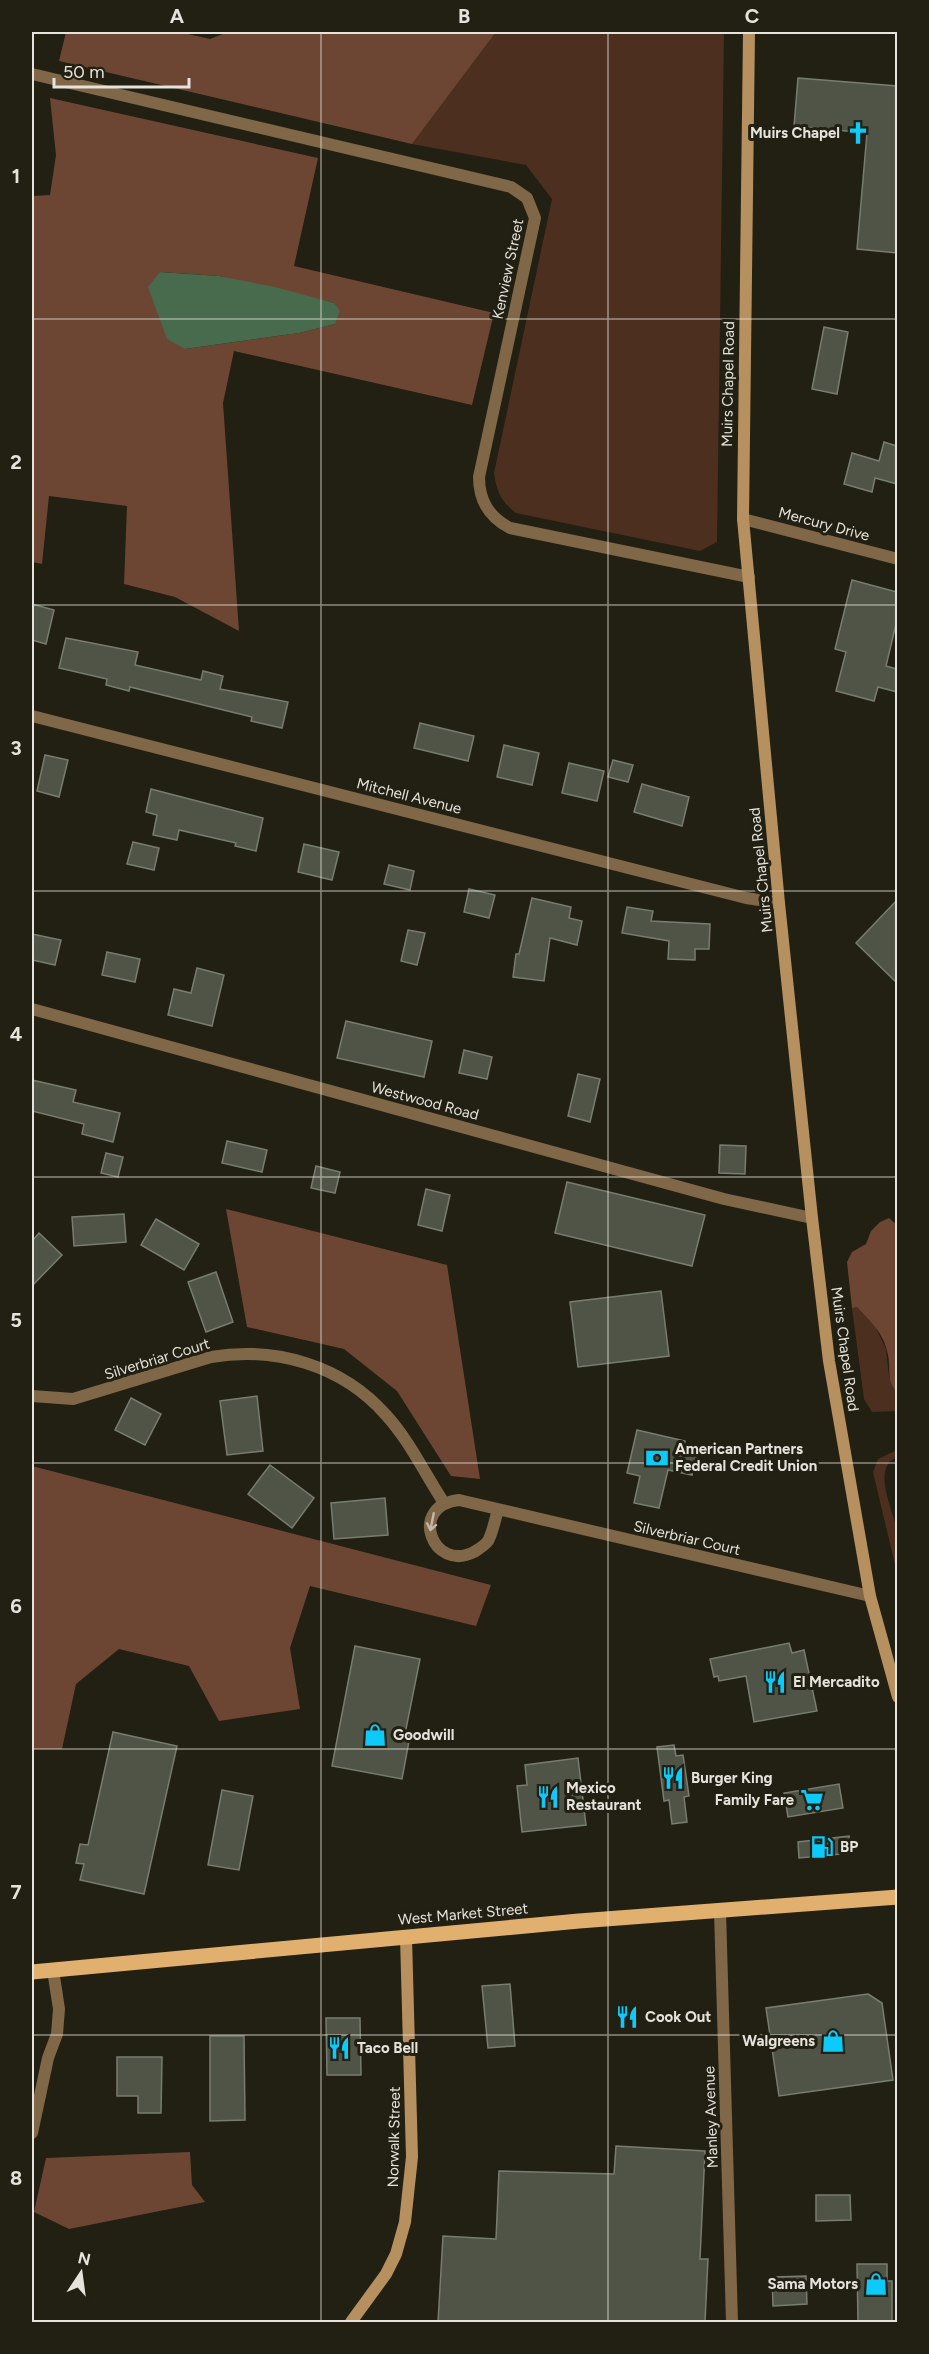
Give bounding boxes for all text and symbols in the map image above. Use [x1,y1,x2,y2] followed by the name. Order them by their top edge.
[170,4,185,28] text: A
[458,4,470,28] text: B
[745,4,759,28] text: C
[54,51,189,89] scale bar
[63,61,105,83] text: 50 m
[845,120,871,146] church icon: Muirs Chapel
[750,124,840,142] place label: Muirs Chapel
[12,164,20,188] text: 1
[489,217,527,321] street label: Kenview Street
[718,321,738,447] street label: Muirs Chapel Road
[10,450,22,474] text: 2
[776,503,872,545] street label: Mercury Drive
[10,736,22,760] text: 3
[355,774,463,818] street label: Mitchell Avenue
[745,807,777,933] street label: Muirs Chapel Road
[10,1022,23,1046] text: 4
[369,1078,481,1124] street label: Westwood Road
[827,1285,863,1413] street label: Muirs Chapel Road
[10,1308,22,1332] text: 5
[102,1334,212,1384] street label: Silverbriar Court
[675,1440,817,1475] place label: American Partners Federal Credit Union
[644,1445,670,1471] bank icon: American Partners Federal Credit Union
[426,1512,437,1531] one-way arrow
[632,1517,743,1559] street label: Silverbriar Court
[10,1594,22,1618] text: 6
[762,1669,788,1695] restaurant icon: El Mercadito
[793,1673,880,1691] place label: El Mercadito
[362,1722,388,1748] shop icon: Goodwill
[393,1726,454,1744] place label: Goodwill
[660,1765,686,1791] restaurant icon: Burger King
[691,1769,772,1787] place label: Burger King
[566,1779,642,1814] place label: Mexico Restaurant
[535,1784,561,1810] restaurant icon: Mexico Restaurant
[799,1787,825,1813] supermarket icon: Family Fare
[715,1791,795,1809] place label: Family Fare
[809,1834,835,1860] fuel station icon: BP
[840,1838,858,1856] place label: BP
[10,1880,22,1904] text: 7
[397,1899,529,1929] street label: West Market Street
[614,2004,640,2030] restaurant icon: Cook Out
[645,2008,711,2026] place label: Cook Out
[820,2028,846,2054] shop icon: Walgreens
[742,2032,815,2050] place label: Walgreens
[326,2035,352,2061] restaurant icon: Taco Bell
[357,2039,418,2057] place label: Taco Bell
[700,2066,722,2168] street label: Manley Avenue
[384,2086,404,2188] street label: Norwalk Street
[10,2166,22,2190] text: 8
[51,2243,111,2303] north arrow
[76,2248,92,2270] text: N
[863,2271,889,2297] shop icon: Sama Motors
[767,2275,858,2293] place label: Sama Motors

